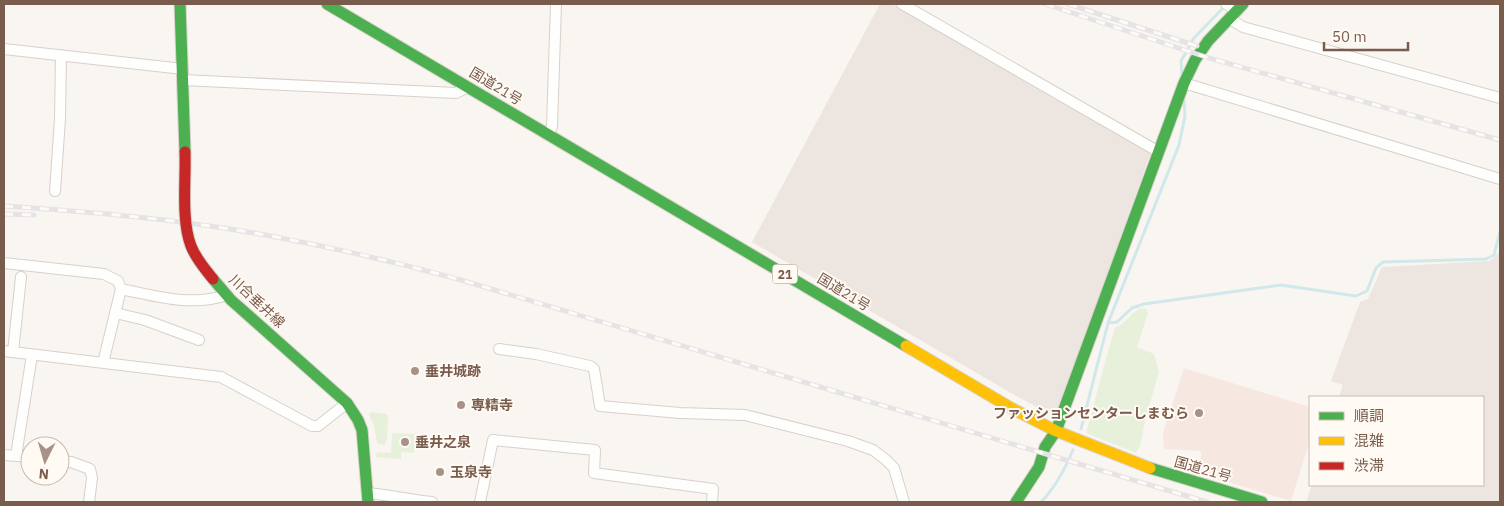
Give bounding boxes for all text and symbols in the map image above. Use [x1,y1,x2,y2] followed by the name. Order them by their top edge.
[1324,20,1408,52] scale bar
[1332,27,1367,46] text: 50 m
[466,63,526,109] street label: 国道21号
[772,264,798,284] road number: 21
[814,269,874,315] street label: 国道21号
[225,271,289,331] street label: 川合垂井線
[425,362,481,380] place label: 垂井城跡
[409,365,421,377] marker: 垂井城跡
[471,396,513,414] place label: 専精寺
[1309,396,1484,486] legend
[455,399,467,411] marker: 専精寺
[993,404,1189,422] place label: ファッションセンターしまむら
[1354,406,1384,425] text: 順調
[1193,407,1205,419] marker: ファッションセンターしまむら
[1354,431,1384,450] text: 混雑
[415,433,471,451] place label: 垂井之泉
[20,436,70,486] north arrow
[399,436,411,448] marker: 垂井之泉
[1172,452,1234,486] street label: 国道21号
[1354,456,1384,475] text: 渋滞
[450,463,492,481] place label: 玉泉寺
[38,465,50,483] text: N
[434,466,446,478] marker: 玉泉寺

